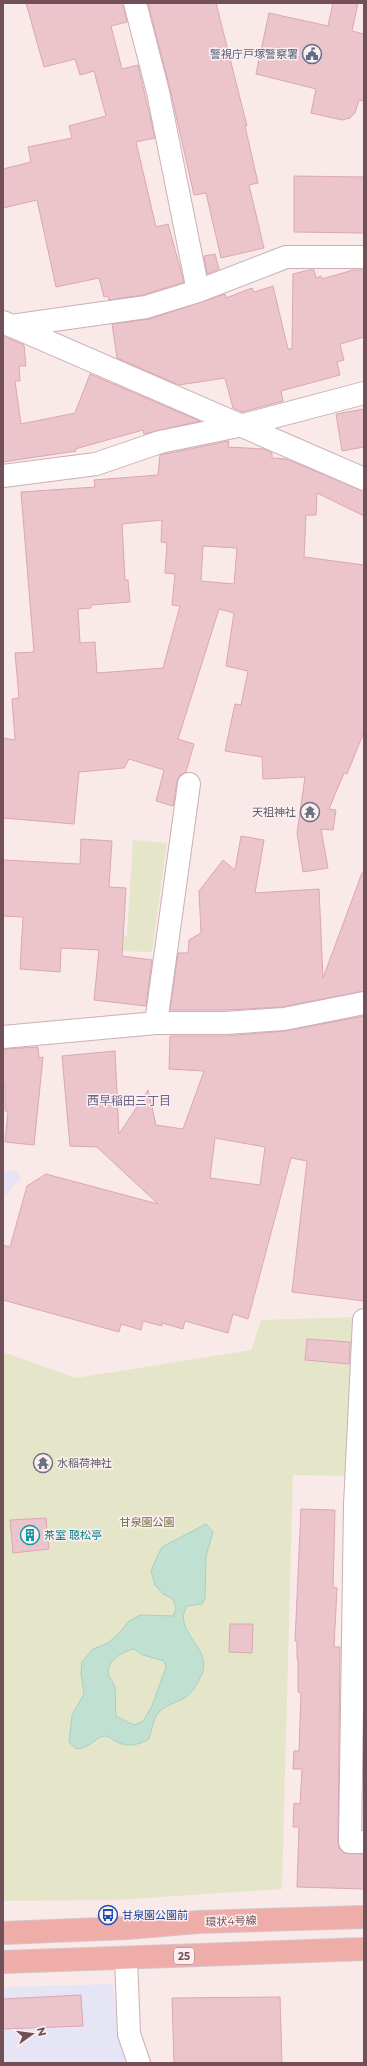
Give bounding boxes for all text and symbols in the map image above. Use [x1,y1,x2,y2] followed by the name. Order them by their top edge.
[301,43,323,65] public building icon: 警視庁戸塚警察署
[210,47,298,61] place label: 警視庁戸塚警察署
[299,801,321,823] temple icon: 天祖神社
[252,805,296,819] place label: 天祖神社
[87,1093,171,1108] district label: 西早稲田三丁目
[32,1452,54,1474] temple icon: 水稲荷神社
[57,1456,112,1470] place label: 水稲荷神社
[120,1515,175,1529] park label: 甘泉園公園
[19,1524,41,1546] building icon: 茶室 聴松亭
[44,1528,102,1542] place label: 茶室 聴松亭
[97,1904,119,1926] bus stop icon: 甘泉園公園前
[122,1908,188,1922] place label: 甘泉園公園前
[205,1913,257,1929] street label: 環状4号線
[174,1948,194,1964] road number: 25
[12,2014,52,2054] north arrow
[34,2026,50,2038] text: N

